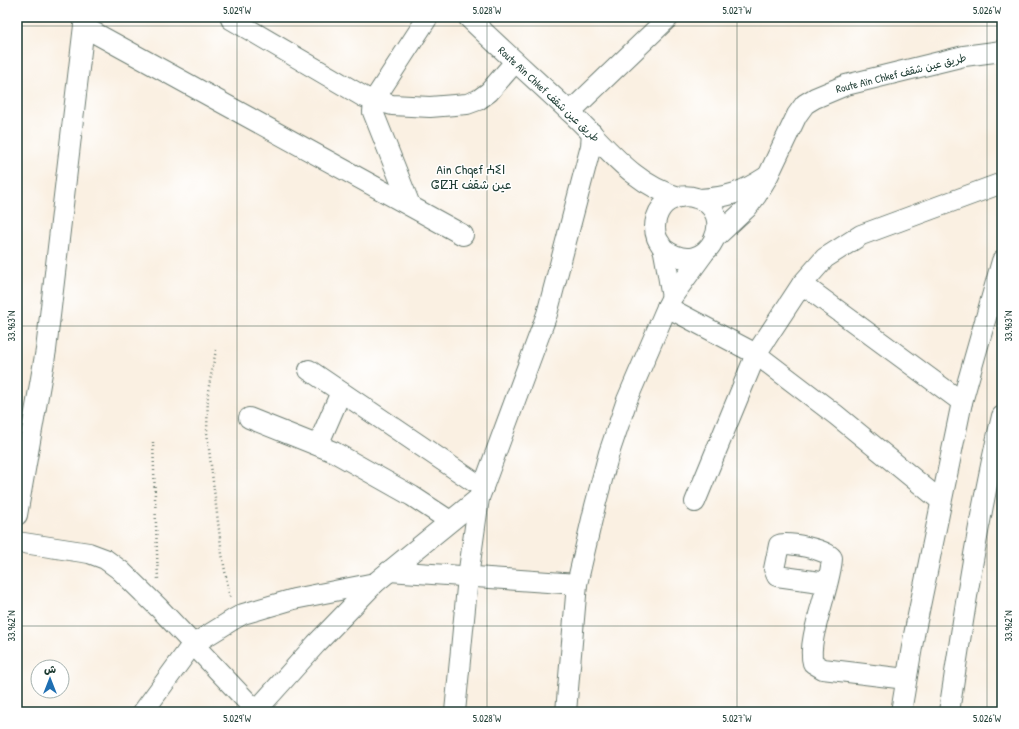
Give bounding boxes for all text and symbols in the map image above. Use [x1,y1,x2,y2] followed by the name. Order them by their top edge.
[223,4,252,17] text: 5.029°W
[473,4,502,17] text: 5.028°W
[723,4,752,17] text: 5.027°W
[973,4,1002,17] text: 5.026°W
[495,43,603,145] street label: Route Aïn Chkef طريق عين شقف
[834,50,968,96] street label: Route Aïn Chkef طريق عين شقف
[430,160,512,193] district label: Ain Chqef ⵄⵉⵏ ⵛⵇⴼ عين شقف
[5,311,18,341] text: 33.963°N
[1002,311,1015,341] text: 33.963°N
[5,610,18,642] text: 33.962°N
[1002,610,1015,642] text: 33.962°N
[30,659,70,699] north arrow
[44,662,56,676] text: ش
[223,712,252,725] text: 5.029°W
[473,712,502,725] text: 5.028°W
[723,712,752,725] text: 5.027°W
[973,712,1002,725] text: 5.026°W

